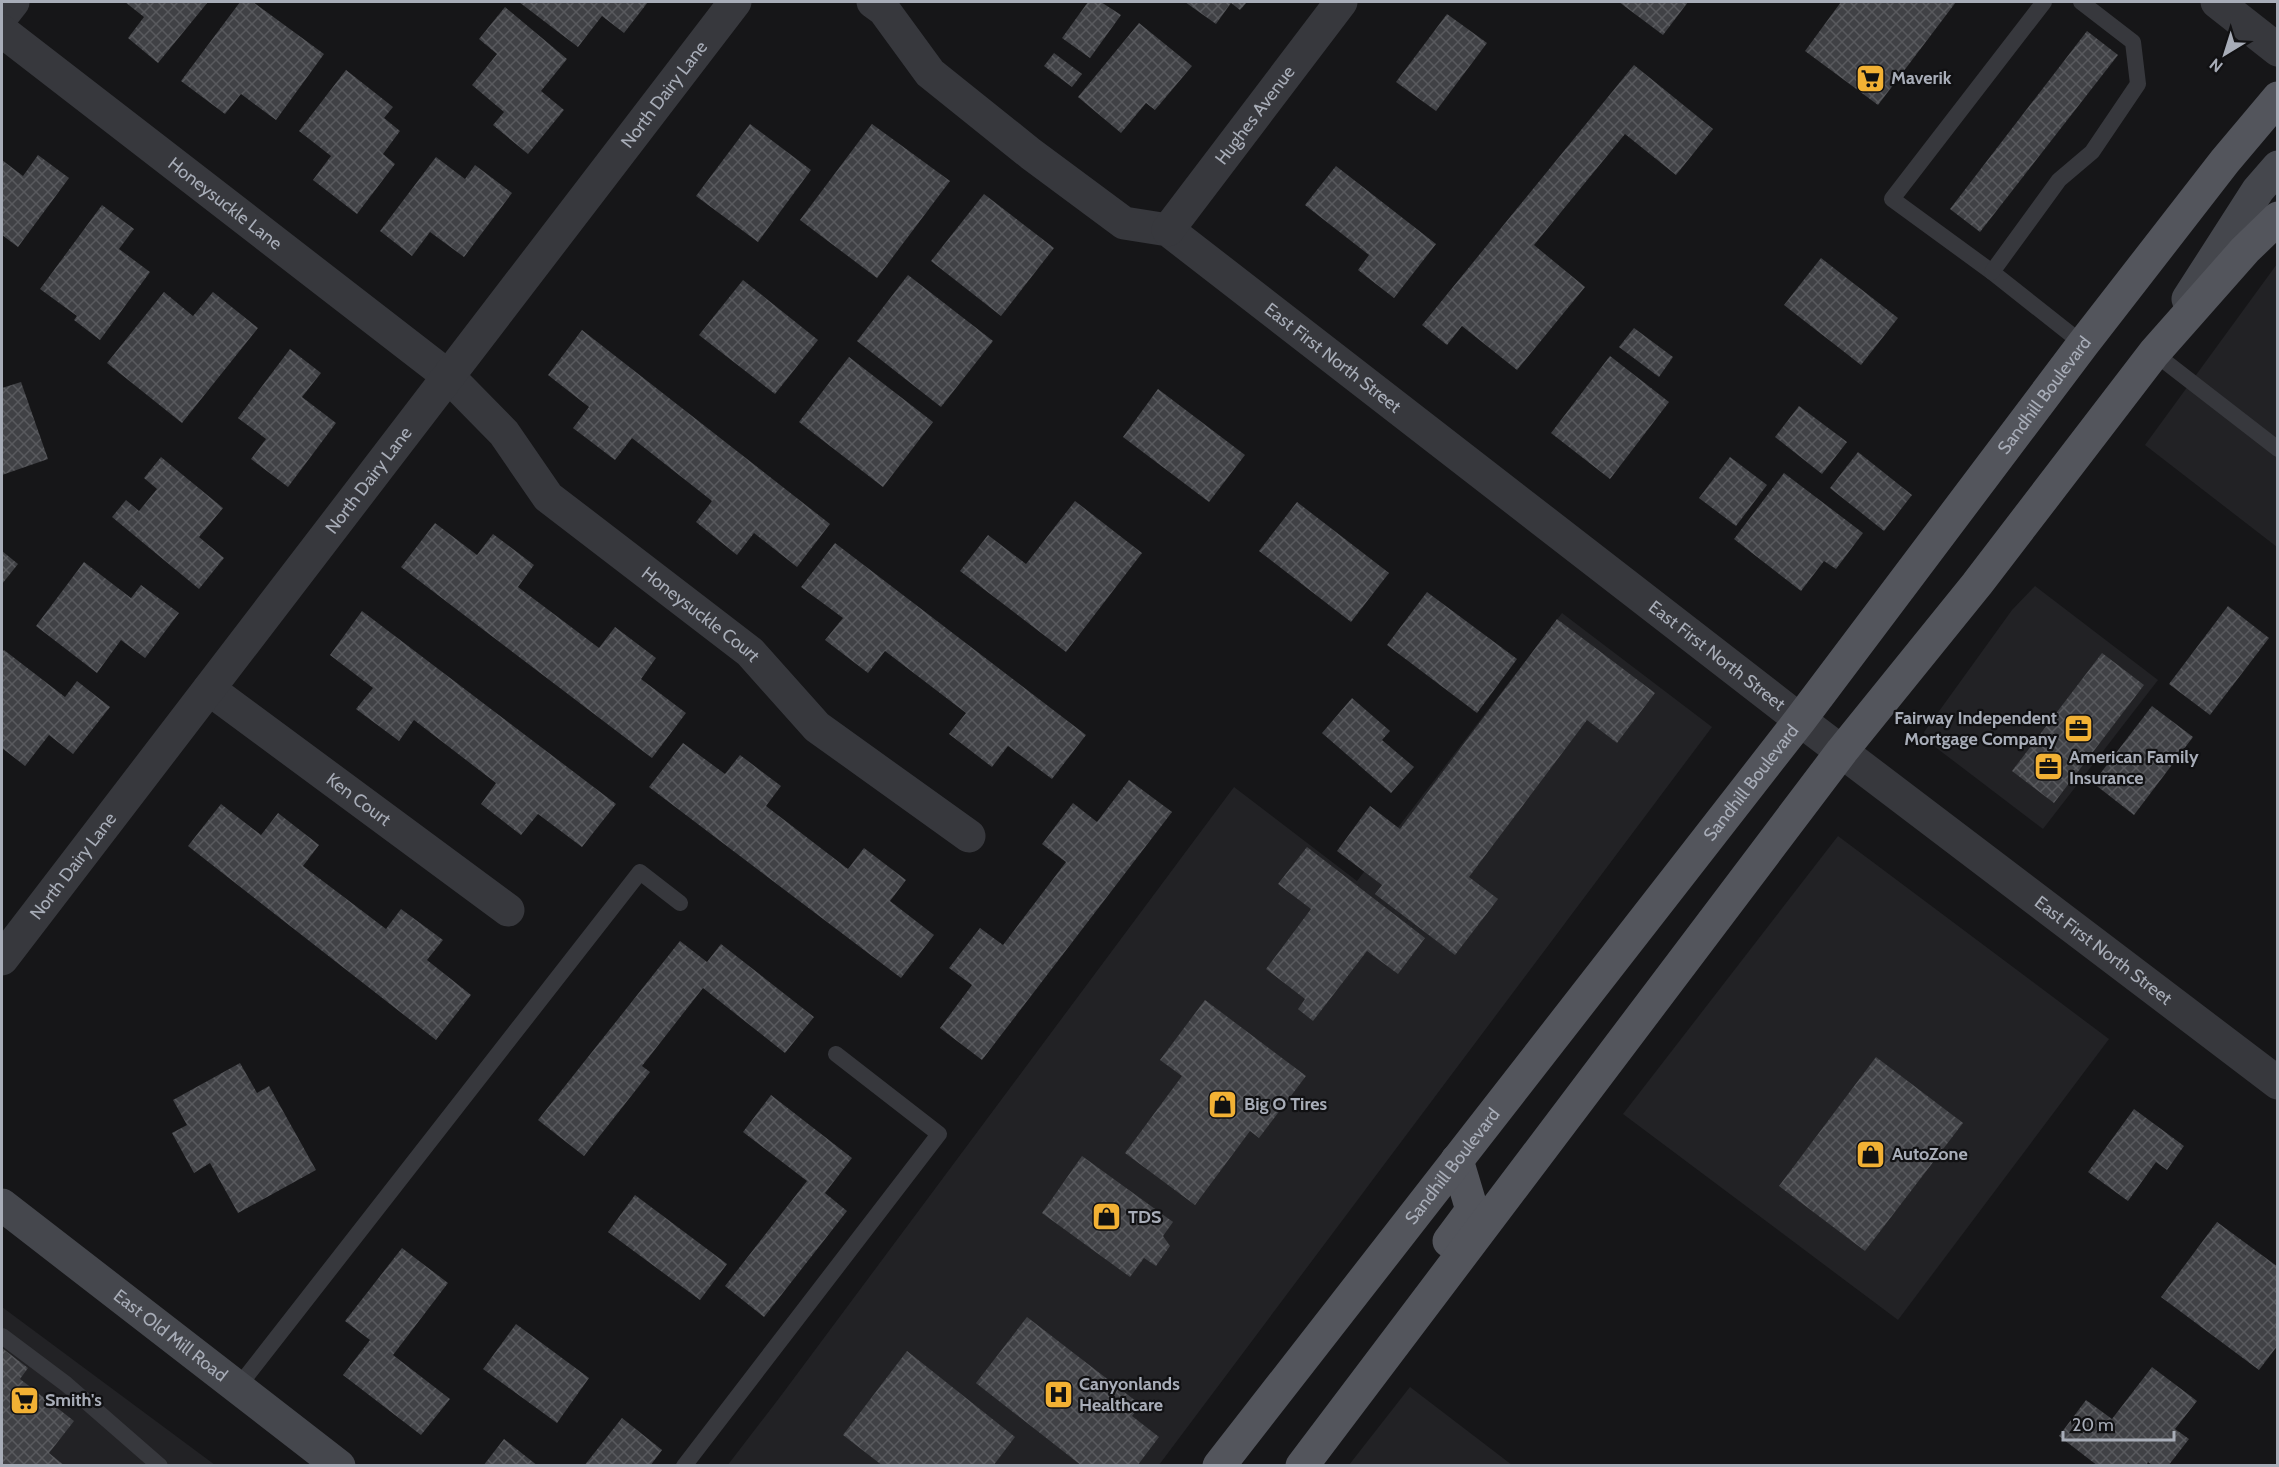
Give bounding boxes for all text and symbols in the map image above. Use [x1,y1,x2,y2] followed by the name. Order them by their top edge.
[2195,24,2255,84] north arrow
[616,36,712,152] street label: North Dairy Lane
[2206,54,2226,76] text: N
[1210,61,1300,169] street label: Hughes Avenue
[1854,62,1886,94] supermarket icon: Maverik
[1891,67,1952,89] place label: Maverik
[164,153,286,255] street label: Honeysuckle Lane
[1260,298,1406,418] street label: East First North Street
[1993,332,2096,458] street label: Sandhill Boulevard
[321,422,417,538] street label: North Dairy Lane
[637,562,765,666] street label: Honeysuckle Court
[1644,596,1790,715] street label: East First North Street
[1894,707,2057,750] place label: Fairway Independent Mortgage Company
[2062,712,2094,744] office icon: Fairway Independent Mortgage Company
[1699,720,1803,845] street label: Sandhill Boulevard
[2069,746,2199,789] place label: American Family Insurance
[2032,751,2064,783] office icon: American Family Insurance
[322,768,395,831] street label: Ken Court
[25,808,121,924] street label: North Dairy Lane
[2030,891,2176,1010] street label: East First North Street
[1207,1088,1239,1120] shop icon: Big O Tires
[1244,1093,1327,1115] place label: Big O Tires
[1400,1104,1505,1229] street label: Sandhill Boulevard
[1855,1138,1887,1170] shop icon: AutoZone
[1892,1143,1968,1165] place label: AutoZone
[1091,1201,1123,1233] shop icon: TDS
[1128,1206,1161,1228] place label: TDS
[109,1284,232,1386] street label: East Old Mill Road
[1079,1373,1180,1416] place label: Canyonlands Healthcare
[1042,1378,1074,1410] hospital icon: Canyonlands Healthcare
[8,1384,40,1416] supermarket icon: Smith's
[45,1389,102,1411] place label: Smith's
[2063,1404,2174,1442] scale bar
[2072,1414,2114,1436] text: 20 m

